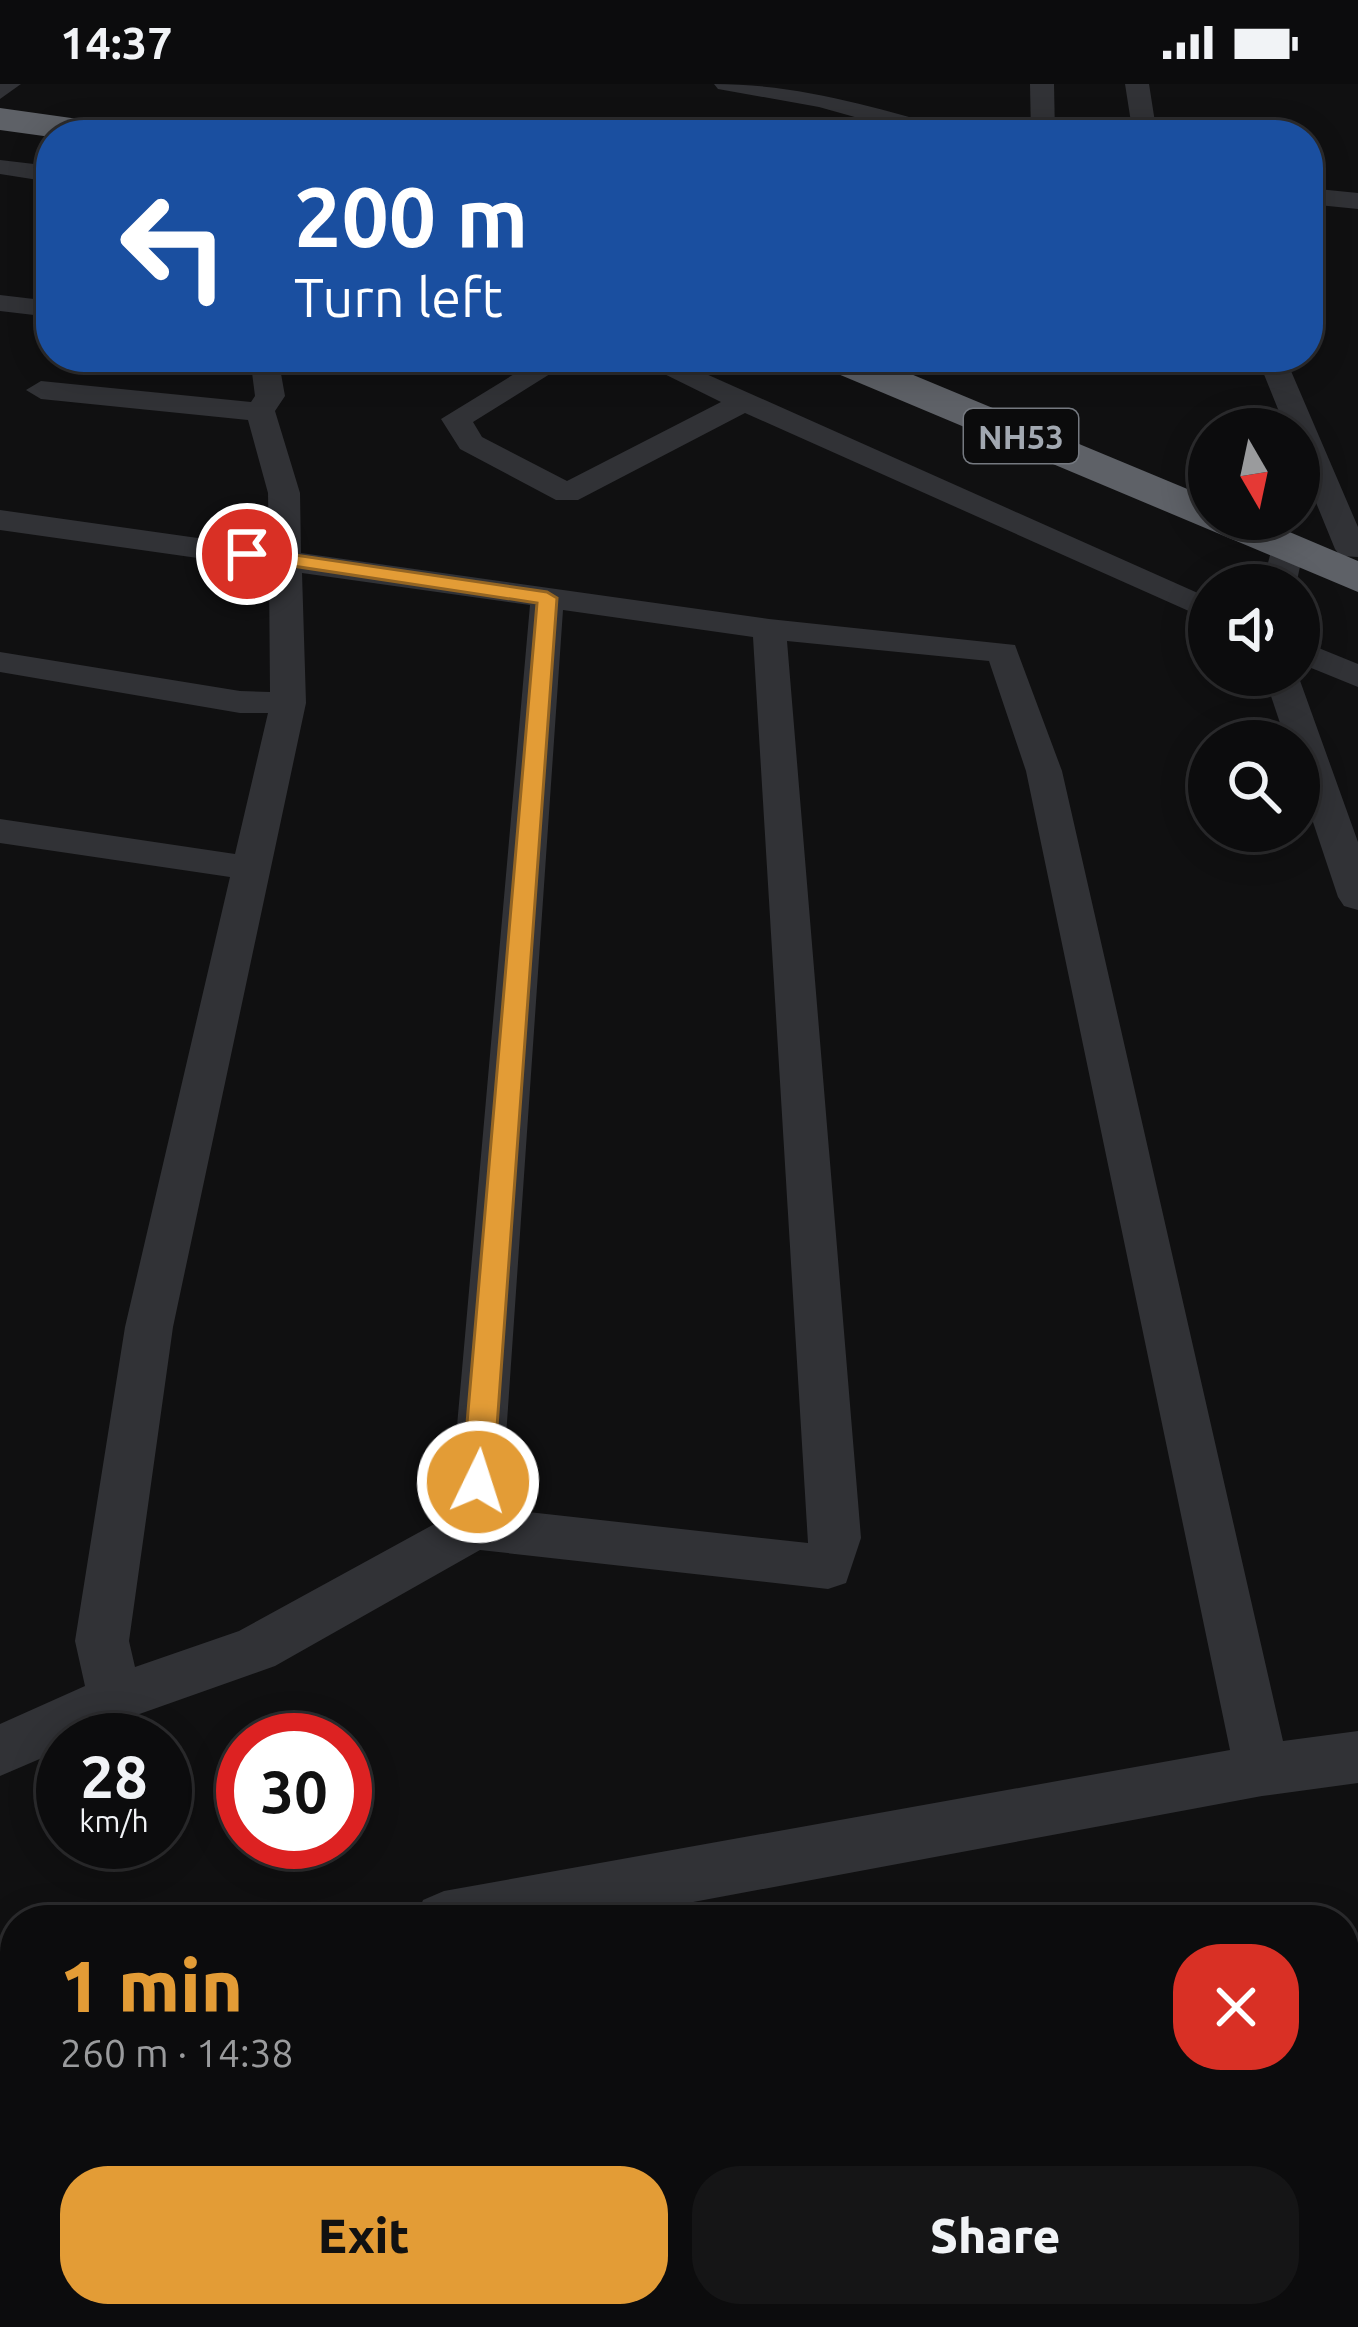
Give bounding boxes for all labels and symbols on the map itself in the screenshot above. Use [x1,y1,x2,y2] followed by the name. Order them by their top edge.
[1188,408,1320,540] north arrow
[964,409,1078,463] road number: NH53
[196,503,298,605] pin
[415,1419,541,1545] position arrow
[216,1713,372,1869] speed limit sign: 30

